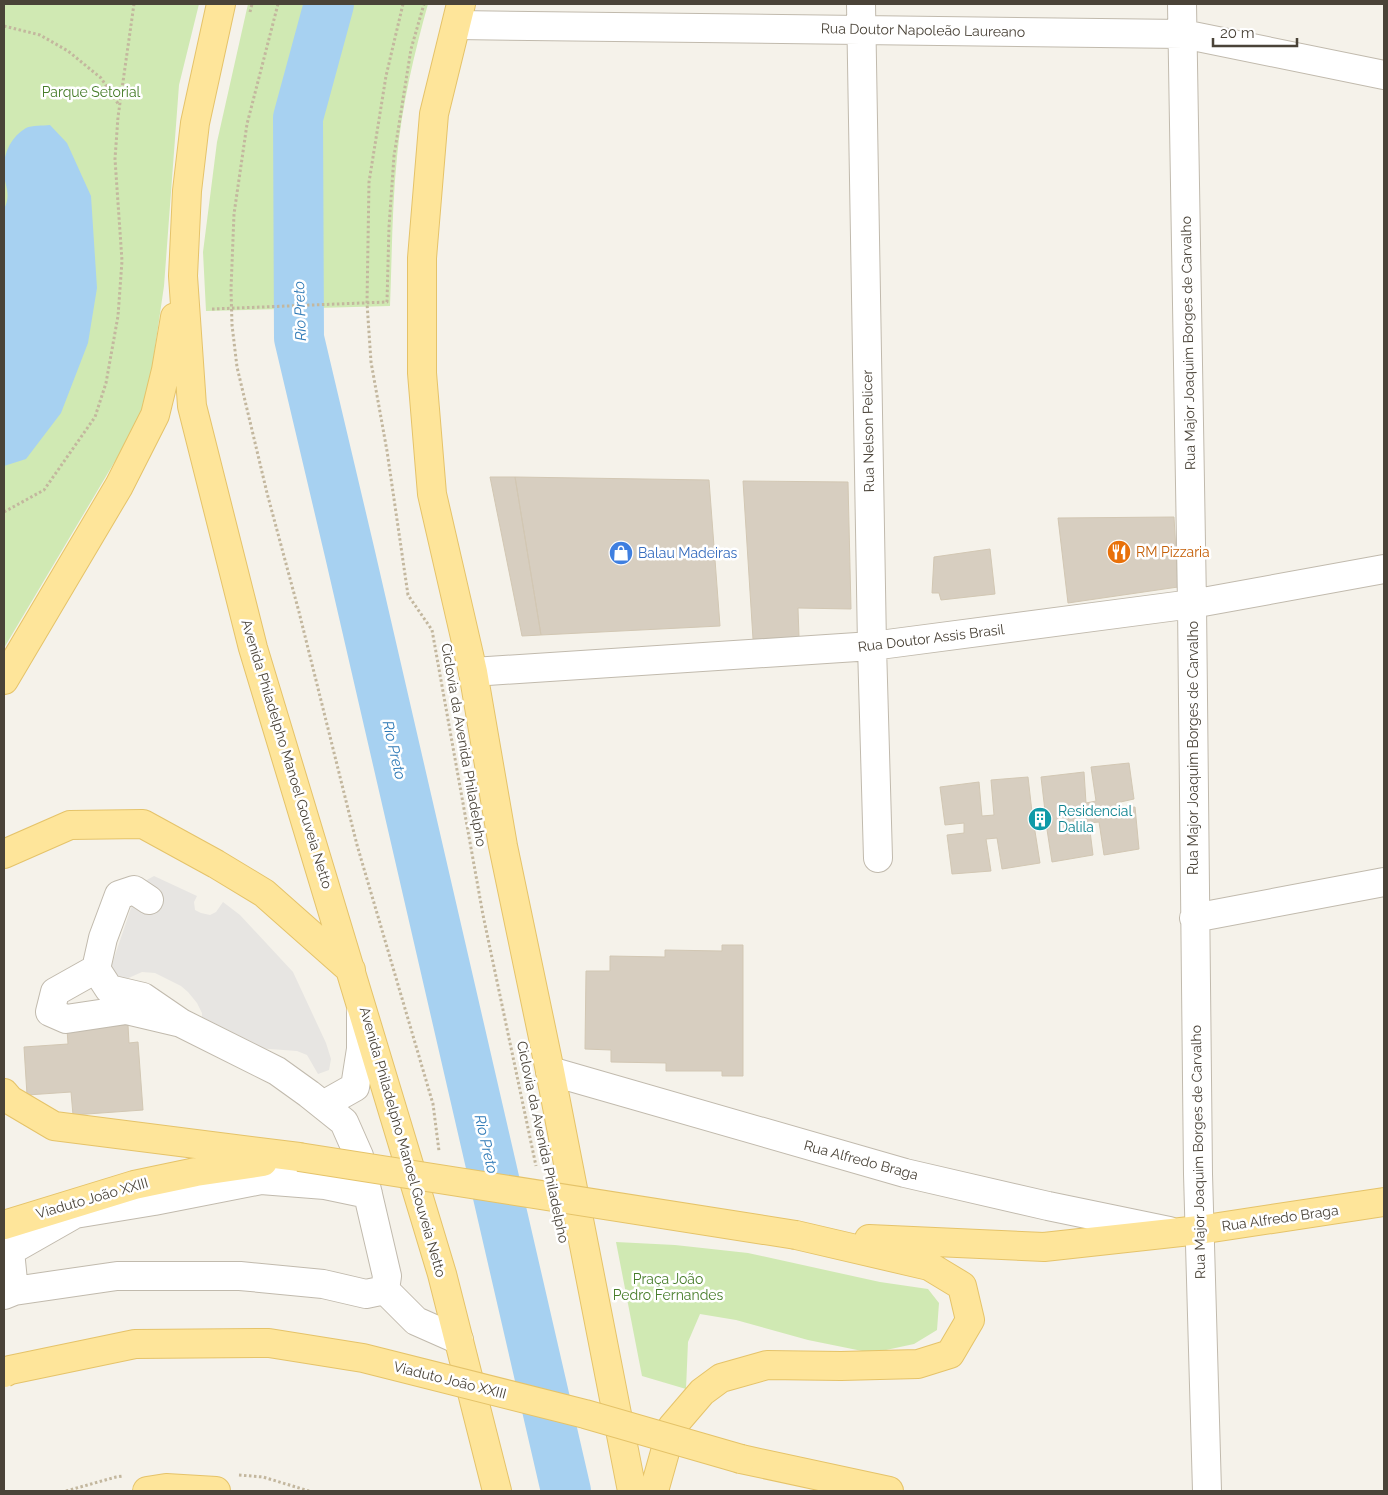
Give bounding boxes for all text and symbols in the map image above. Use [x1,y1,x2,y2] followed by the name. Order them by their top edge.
[1213,15,1297,47] scale bar
[821,20,1025,40] street label: Rua Doutor Napoleão Laureano
[1220,24,1255,42] text: 20 m
[42,84,141,100] park label: Parque Setorial
[1178,216,1198,470] street label: Rua Major Joaquim Borges de Carvalho
[290,281,310,341] water label: Rio Preto
[859,370,877,492] street label: Rua Nelson Pelicer
[1106,539,1132,565] restaurant icon: RM Pizzaria
[608,540,634,566] shop icon: Balau Madeiras
[1136,544,1210,560] place label: RM Pizzaria
[638,545,738,561] place label: Balau Madeiras
[238,617,336,891] street label: Avenida Philadelpho Manoel Gouveia Netto
[857,621,1005,655] street label: Rua Doutor Assis Brasil
[1185,621,1201,875] street label: Rua Major Joaquim Borges de Carvalho
[438,642,490,848] street label: Ciclovia da Avenida Philadelpho
[378,719,410,781] water label: Rio Preto
[1058,803,1132,835] place label: Residencial Dalila
[1027,806,1053,832] building icon: Residencial Dalila
[357,1005,449,1279] street label: Avenida Philadelpho Manoel Gouveia Netto
[1188,1025,1208,1279] street label: Rua Major Joaquim Borges de Carvalho
[514,1039,572,1245] street label: Ciclovia da Avenida Philadelpho
[470,1113,502,1175] water label: Rio Preto
[802,1137,920,1183] street label: Rua Alfredo Braga
[34,1174,150,1222] street label: Viaduto João XXIII
[1221,1202,1339,1234] street label: Rua Alfredo Braga
[613,1271,724,1303] park label: Praça João Pedro Fernandes
[392,1358,508,1402] street label: Viaduto João XXIII

